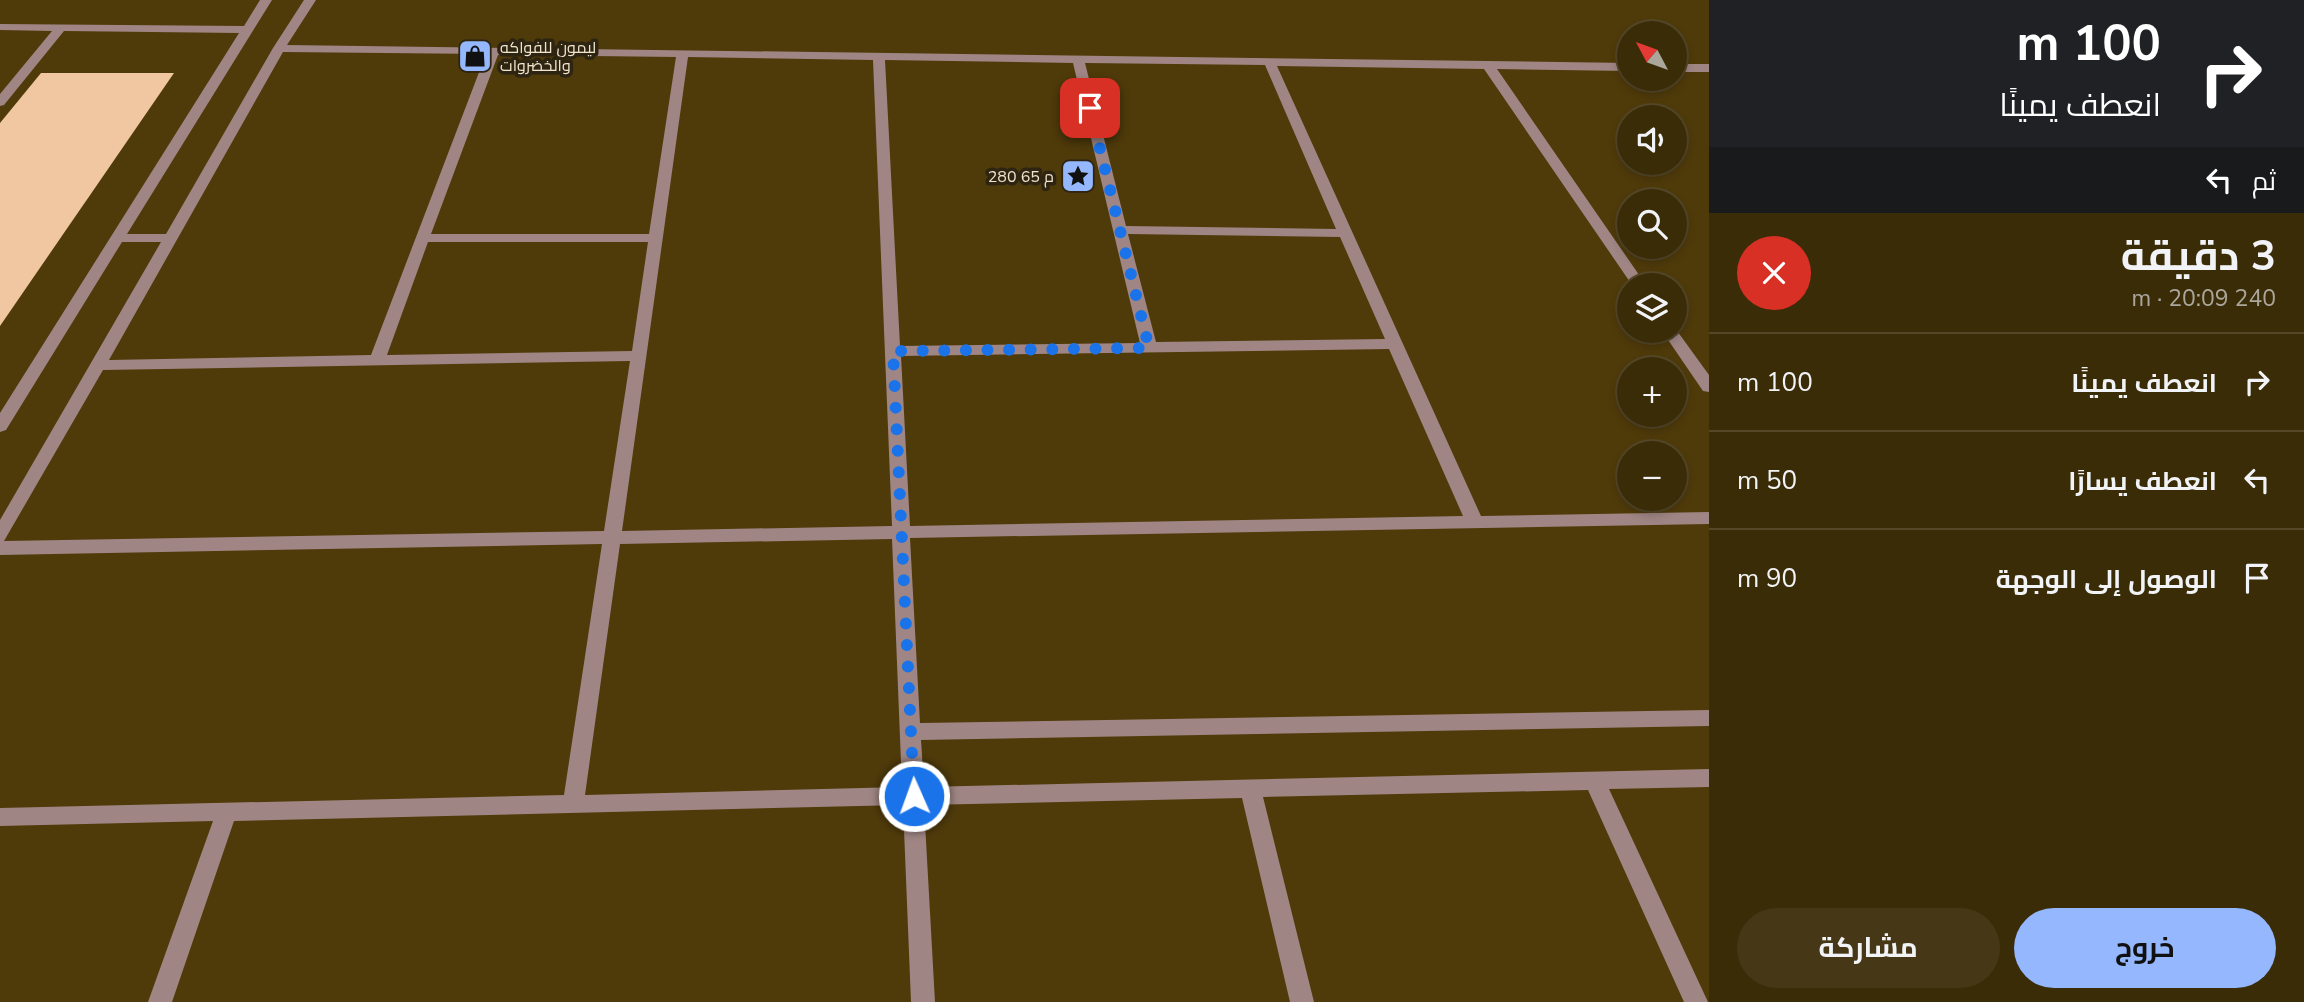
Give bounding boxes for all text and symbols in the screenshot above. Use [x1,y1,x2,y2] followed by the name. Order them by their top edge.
[2017,10,2161,77] text: 100 m
[1617,21,1687,91] north arrow
[1617,21,1687,511] map controls
[2185,28,2276,119] icon: right
[456,37,494,75] shop icon: ليمون للفواكه والخضروات
[500,37,596,77] place label: ليمون للفواكه والخضروات
[1060,78,1120,138] pin
[1999,84,2161,127] text: انعطف يمينًا
[1071,89,1109,127] icon: arrive
[1617,105,1687,175] button: sound
[1059,157,1097,195] place icon: 280 م 65
[2200,161,2238,199] icon: left
[2252,164,2276,199] text: ثم
[988,166,1054,188] place label: 280 م 65
[1617,189,1687,259] button: search
[2121,228,2276,285] text: 3 دقيقة
[1737,236,1811,310] button: close
[1617,273,1687,343] button: layers
[2131,283,2276,314] text: 240 m · 20:09
[1617,357,1687,427] button: +
[2238,363,2276,401] icon: right
[1737,365,1813,400] text: 100 m
[2071,366,2217,401] text: انعطف يمينًا
[1617,441,1687,511] button: −
[2238,461,2276,499] icon: left
[1737,463,1797,498] text: 50 m
[2068,464,2217,499] text: انعطف يسارًا
[2238,559,2276,597] icon: arrive
[1737,561,1797,596] text: 90 m
[1996,562,2217,597] text: الوصول إلى الوجهة
[877,759,951,833] position arrow
[1737,908,2000,988] button: مشاركة
[2014,908,2276,988] button: خروج

